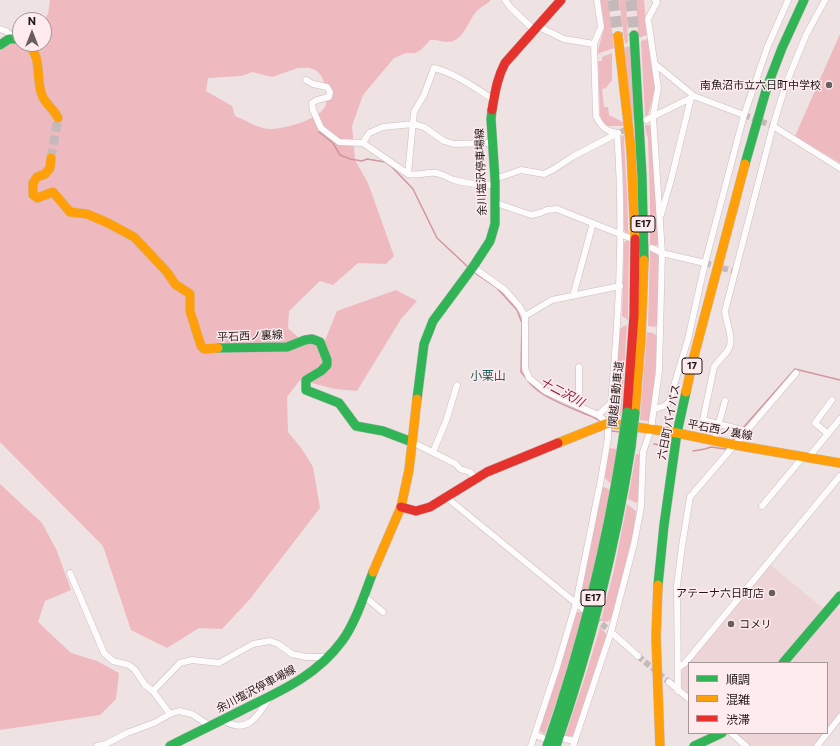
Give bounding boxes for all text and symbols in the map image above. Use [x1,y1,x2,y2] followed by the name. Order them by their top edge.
[12,12,52,52] north arrow
[28,14,36,27] text: N
[700,78,821,92] place label: 南魚沼市立六日町中学校
[824,80,834,90] marker: 南魚沼市立六日町中学校
[473,128,489,216] street label: 余川塩沢停車場線
[631,216,655,232] road number: E17
[217,328,283,344] street label: 平石西ノ裏線
[682,358,702,374] road number: 17
[606,360,626,428] street label: 関越自動車道
[470,369,506,383] district label: 小栗山
[537,374,587,410] water label: 十二沢川
[655,383,683,461] street label: 六日町バイパス
[686,417,754,443] street label: 平石西ノ裏線
[676,586,764,600] place label: アテーナ六日町店
[767,588,777,598] marker: アテーナ六日町店
[581,590,605,606] road number: E17
[739,617,772,631] place label: コメリ
[726,619,736,629] marker: コメリ
[688,662,828,734] legend
[214,663,298,715] street label: 余川塩沢停車場線
[726,672,750,686] text: 順調
[726,692,750,706] text: 混雑
[726,712,750,726] text: 渋滞

